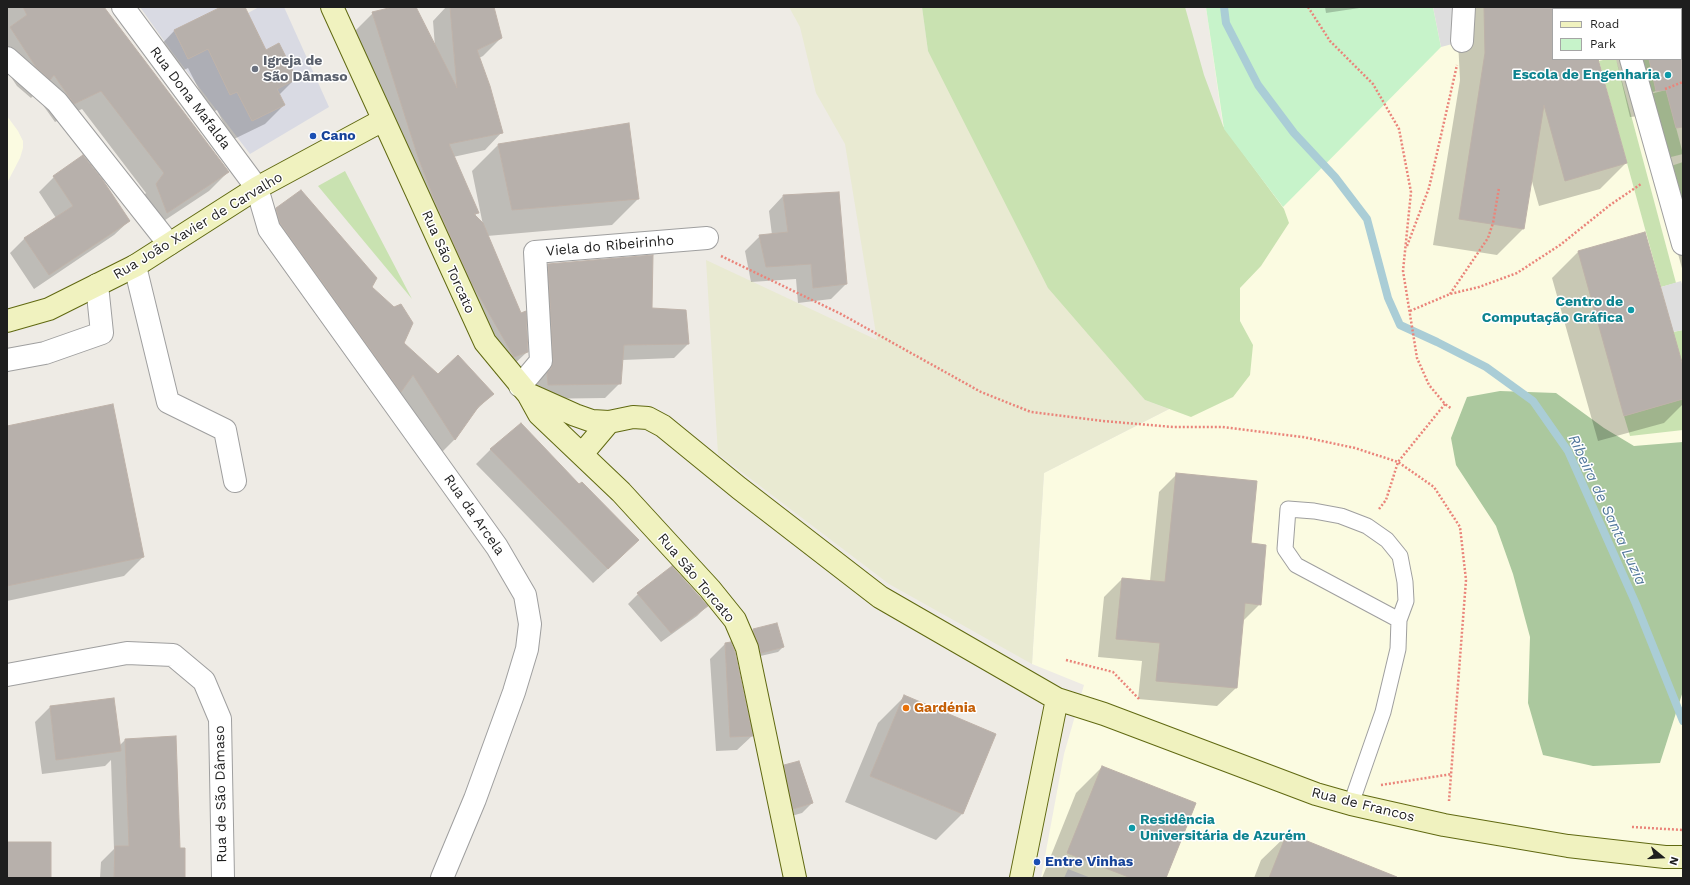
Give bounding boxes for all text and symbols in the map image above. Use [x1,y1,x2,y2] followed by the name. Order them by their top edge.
[1552,8,1682,60] legend
[1590,17,1619,31] text: Road
[1590,37,1616,51] text: Park
[146,43,234,153] street label: Rua Dona Mafalda
[263,53,348,86] place label: Igreja de São Dâmaso
[250,64,260,74] marker: Igreja de São Dâmaso
[1513,67,1660,83] place label: Escola de Engenharia
[1663,70,1673,80] marker: Escola de Engenharia
[321,128,356,144] place label: Cano
[308,131,318,141] marker: Cano
[110,169,286,283] street label: Rua João Xavier de Carvalho
[418,208,478,316] street label: Rua São Torcato
[545,232,675,260] street label: Viela do Ribeirinho
[1482,294,1623,326] place label: Centro de Computação Gráfica
[1626,305,1636,315] marker: Centro de Computação Gráfica
[1564,432,1650,588] water label: Ribeira de Santa Luzia
[440,471,508,559] street label: Rua da Arcela
[654,530,738,626] street label: Rua São Torcato
[914,700,976,716] place label: Gardénia
[901,703,911,713] marker: Gardénia
[211,725,231,863] street label: Rua de São Dâmaso
[1310,784,1416,826] street label: Rua de Francos
[1140,812,1306,844] place label: Residência Universitária de Azurém
[1127,823,1137,833] marker: Residência Universitária de Azurém
[1642,837,1682,877] north arrow
[1045,854,1133,870] place label: Entre Vinhas
[1666,855,1681,867] text: N
[1032,857,1042,867] marker: Entre Vinhas

